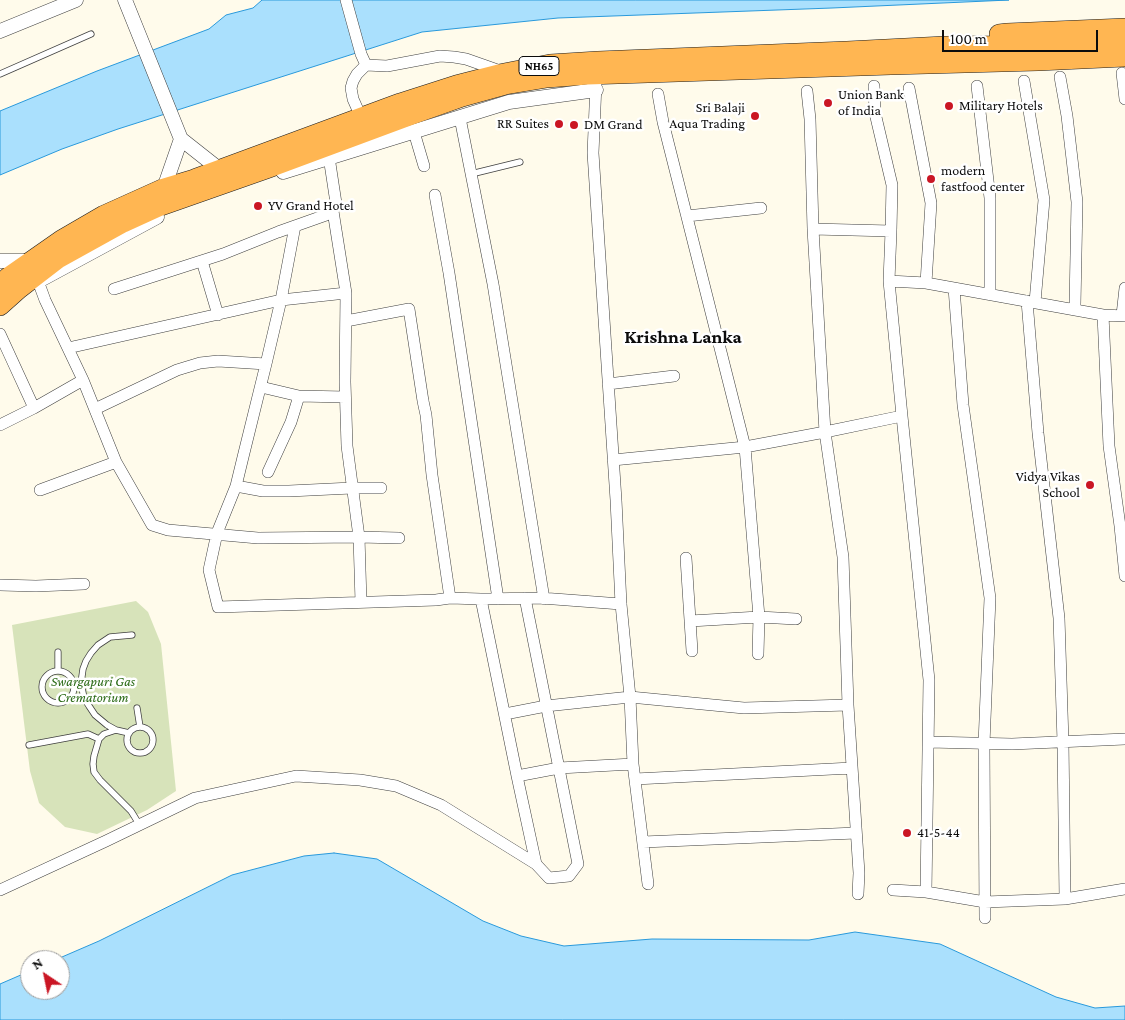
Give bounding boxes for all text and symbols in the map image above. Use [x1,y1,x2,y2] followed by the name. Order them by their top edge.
[945,20,1101,52] scale bar
[950,31,987,47] text: 100 m
[519,56,559,76] road number: NH65
[838,87,904,120] place label: Union Bank of India
[822,97,834,109] marker: Union Bank of India
[959,98,1043,114] place label: Military Hotels
[669,100,745,132] place label: Sri Balaji Aqua Trading
[943,100,955,112] marker: Military Hotels
[749,110,761,122] marker: Sri Balaji Aqua Trading
[497,116,549,132] place label: RR Suites
[584,117,643,133] place label: DM Grand
[553,118,565,130] marker: RR Suites
[568,119,580,131] marker: DM Grand
[941,163,1025,196] place label: modern fastfood center
[925,173,937,185] marker: modern fastfood center
[268,198,354,214] place label: YV Grand Hotel
[252,200,264,212] marker: YV Grand Hotel
[624,326,742,348] district label: Krishna Lanka
[1016,469,1080,502] place label: Vidya Vikas School
[1084,479,1096,491] marker: Vidya Vikas School
[51,674,135,706] park label: Swargapuri Gas Crematorium
[917,825,960,841] place label: 41-5-44
[901,827,913,839] marker: 41-5-44
[20,950,70,1000] north arrow
[29,954,46,973] text: N

